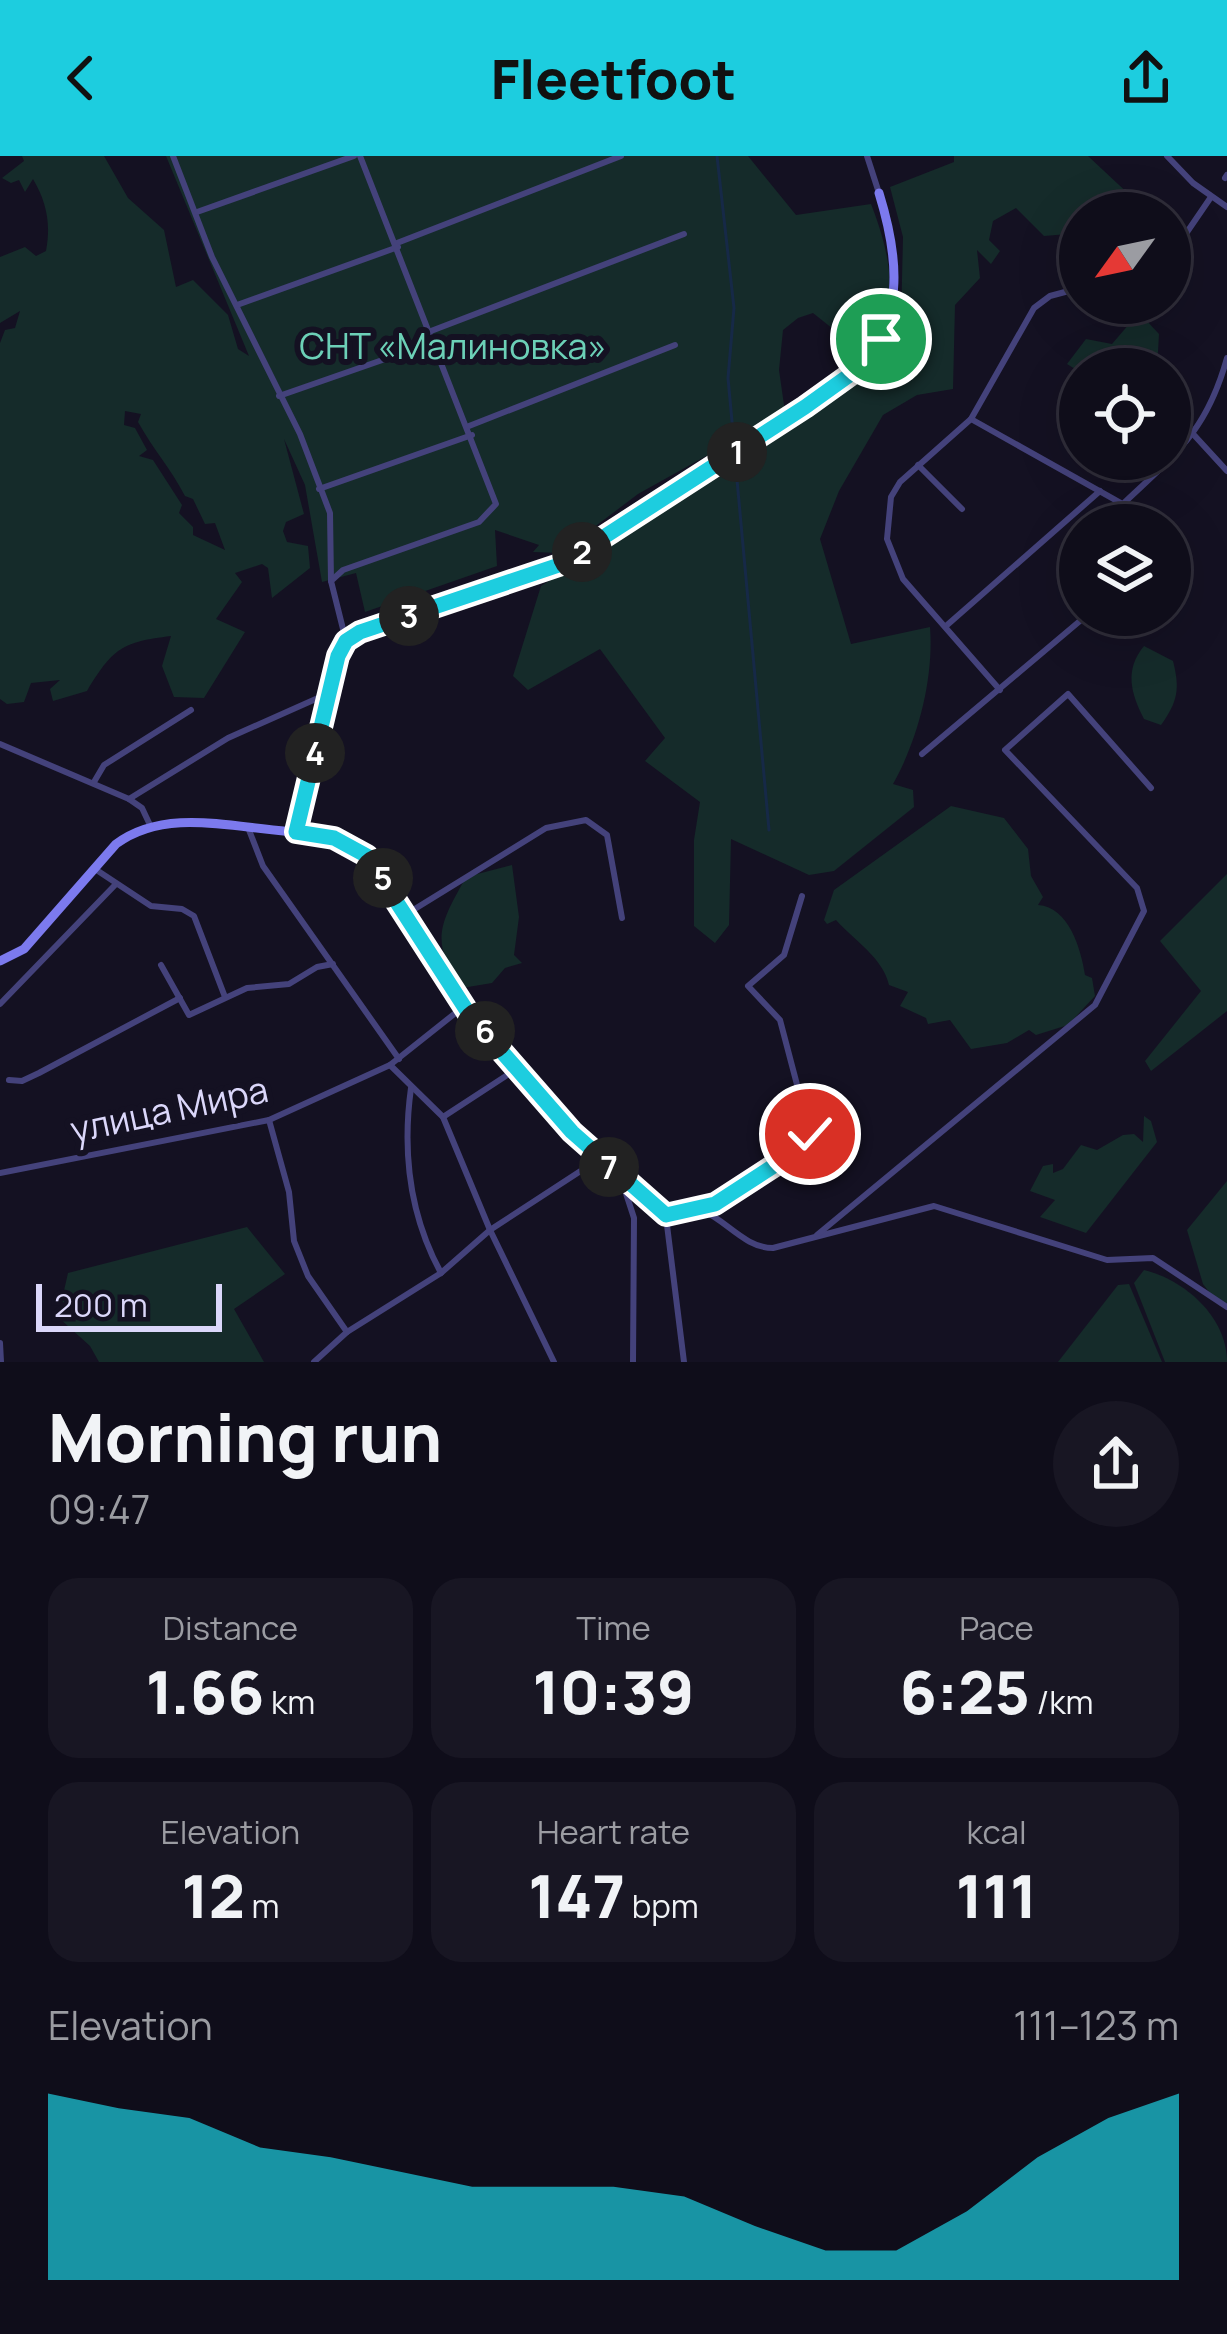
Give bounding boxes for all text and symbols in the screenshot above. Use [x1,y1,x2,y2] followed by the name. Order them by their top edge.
[491,41,736,115] text: Fleetfoot
[48,45,114,111] icon: back
[1113,45,1179,111] icon: share
[1059,192,1191,324] north arrow
[1059,192,1191,636] map controls
[830,288,932,390] pin
[848,306,914,372] icon: arrive
[299,321,607,370] park label: СНТ «Малиновка»
[1059,348,1191,480] button: locate
[707,422,767,482] pin: 1
[730,429,744,474] text: 1
[1059,504,1191,636] button: layers
[552,522,612,582] pin: 2
[572,529,592,574] text: 2
[379,586,439,646] pin: 3
[399,593,419,638] text: 3
[285,723,345,783] pin: 4
[305,730,325,775] text: 4
[353,848,413,908] pin: 5
[373,855,393,900] text: 5
[455,1001,515,1061] pin: 6
[475,1008,495,1053] text: 6
[66,1064,272,1154] street label: улица Мира
[759,1083,861,1185] pin
[777,1101,843,1167] icon: check
[579,1137,639,1197] pin: 7
[600,1144,618,1189] text: 7
[36,1278,222,1331] scale bar
[54,1282,148,1327] text: 200 m
[48,1392,442,1482] text: Morning run
[1053,1401,1179,1527] button: share
[48,1482,150,1536] text: 09:47
[163,1605,298,1650] text: Distance
[576,1605,651,1650] text: Time
[959,1605,1034,1650] text: Pace
[146,1650,264,1732] text: 1.66
[533,1650,694,1732] text: 10:39
[899,1650,1030,1732] text: 6:25
[264,1679,315,1724] text: km
[1030,1679,1094,1724] text: /km
[161,1809,300,1854] text: Elevation
[537,1809,690,1854] text: Heart rate
[966,1809,1027,1854] text: kcal
[181,1854,245,1936] text: 12
[528,1854,625,1936] text: 147
[956,1854,1037,1936] text: 111
[245,1883,280,1928] text: m
[625,1883,699,1928] text: bpm
[48,1998,213,2052] text: Elevation
[1013,1998,1179,2052] text: 111–123 m

